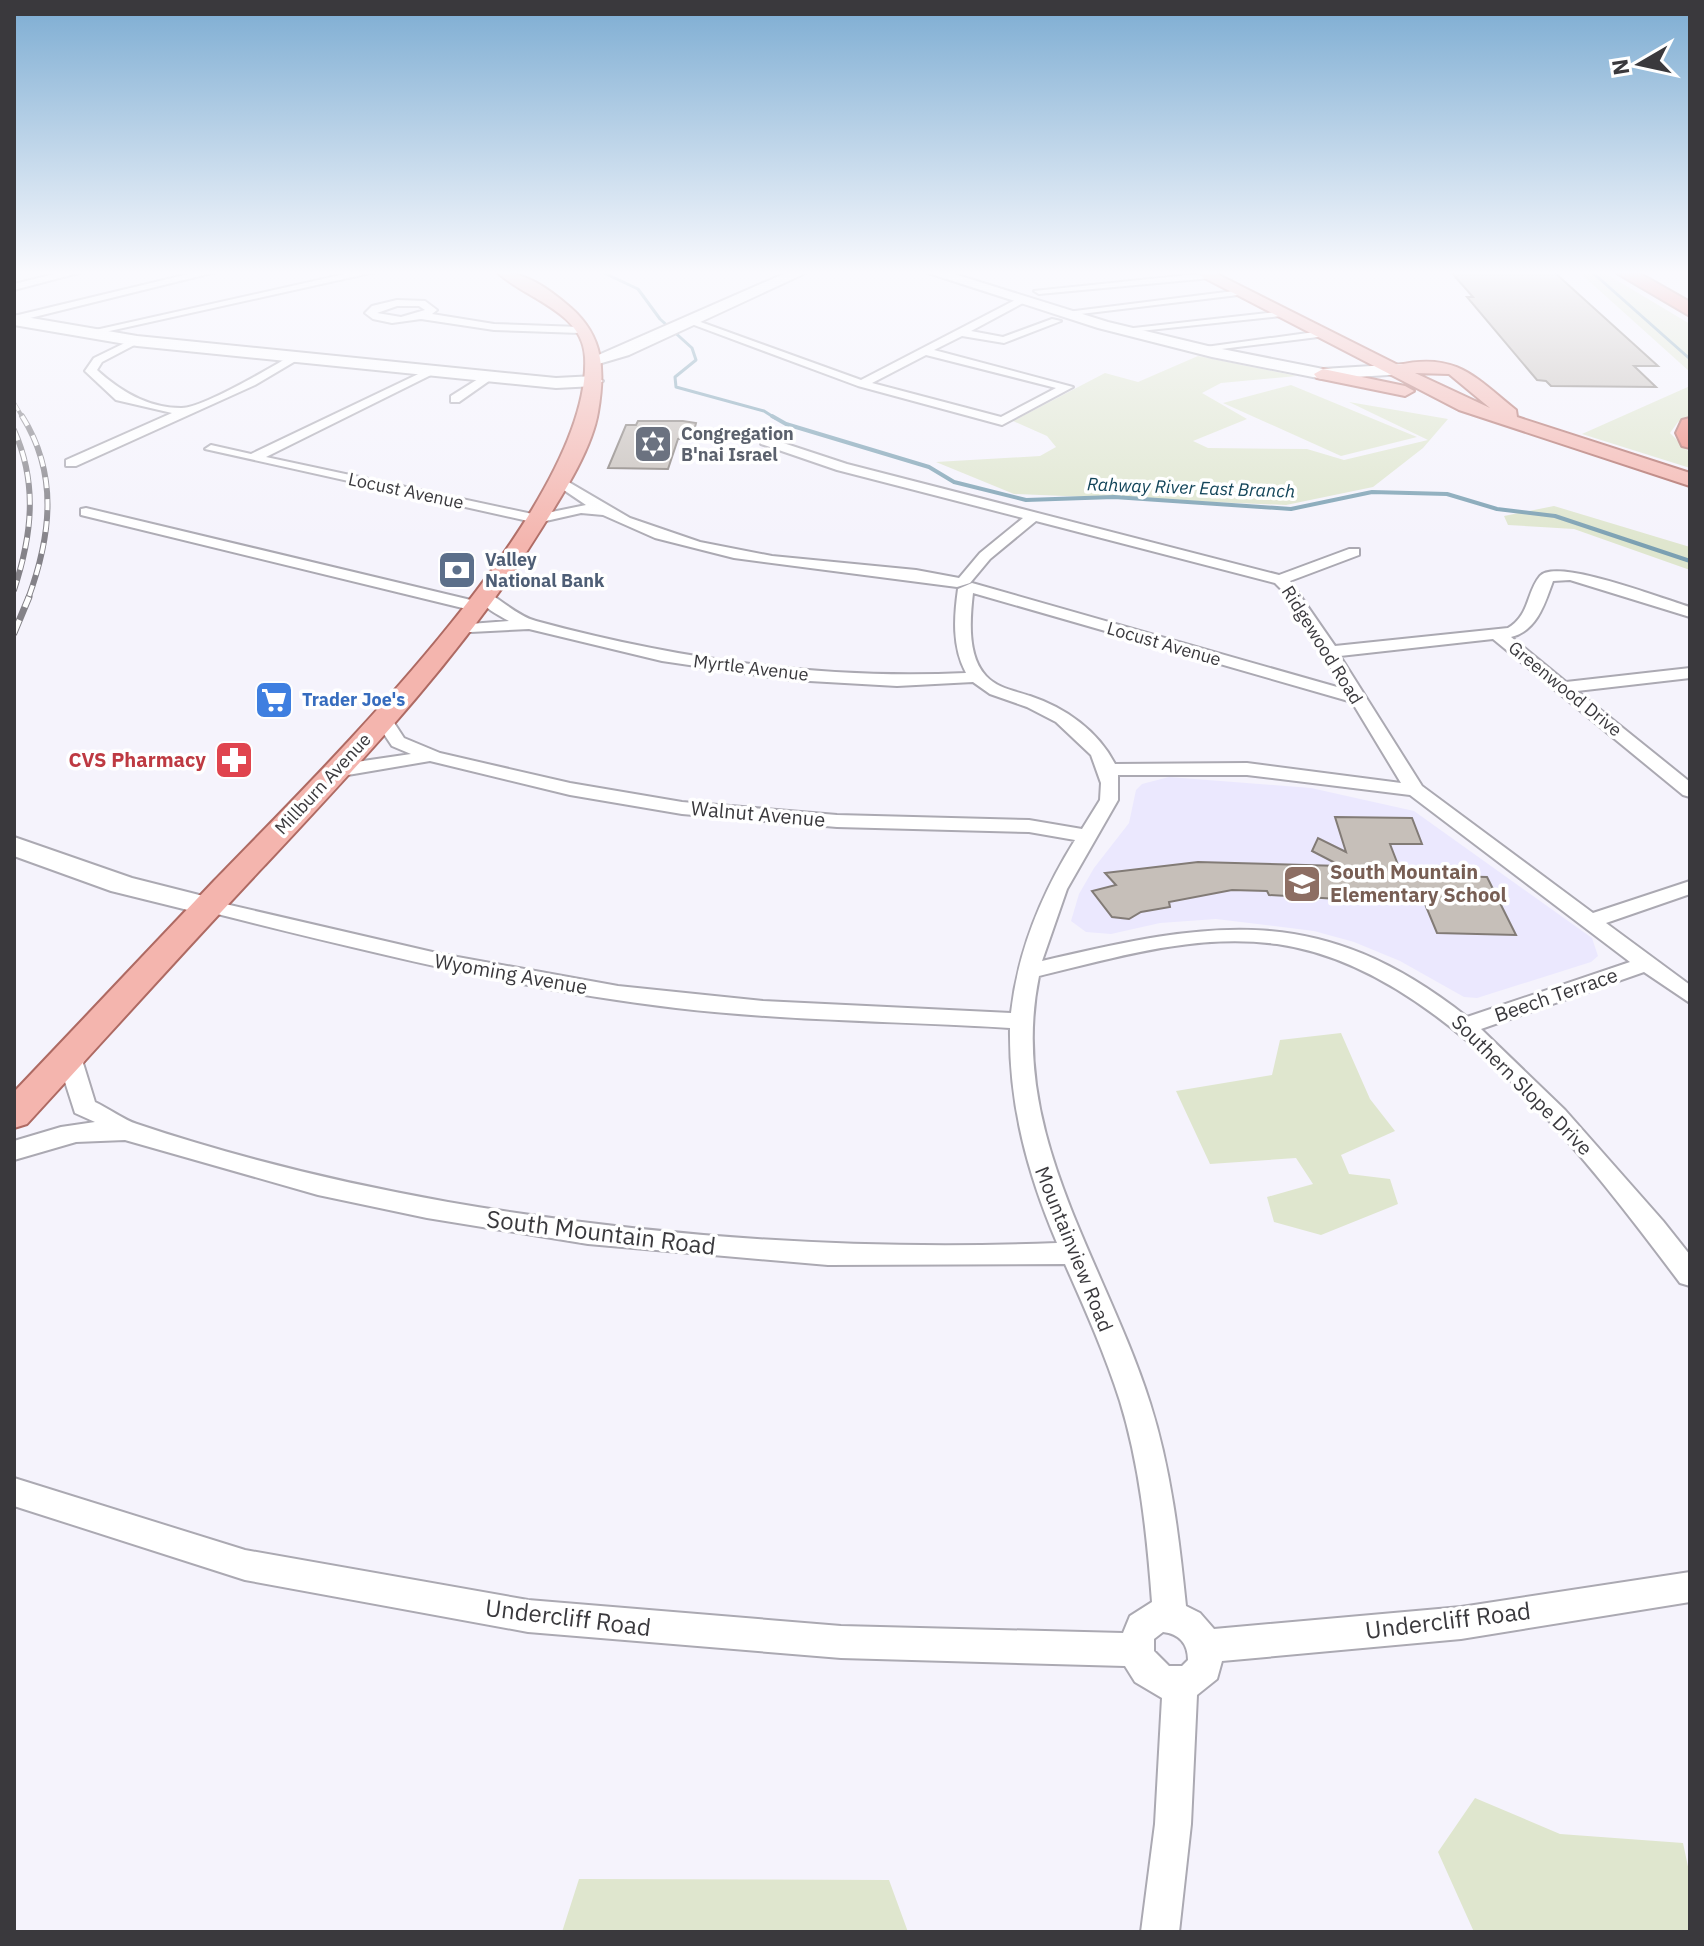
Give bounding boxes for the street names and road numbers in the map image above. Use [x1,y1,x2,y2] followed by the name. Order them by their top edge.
[346,467,466,514] street label: Locust Avenue
[1277,581,1368,708] street label: Ridgewood Road
[1104,616,1224,671] street label: Locust Avenue
[1504,636,1627,741] street label: Greenwood Drive
[692,649,810,686] street label: Myrtle Avenue
[270,728,376,839] street label: Millburn Avenue
[690,794,826,833] street label: Walnut Avenue
[433,947,590,1000] street label: Wyoming Avenue
[1491,961,1621,1028] street label: Beech Terrace
[1446,1008,1599,1161] street label: Southern Slope Drive
[1029,1162,1120,1335] street label: Mountainview Road
[485,1202,718,1262] street label: South Mountain Road
[483,1591,653,1643] street label: Undercliff Road
[1363,1594,1533,1646] street label: Undercliff Road

